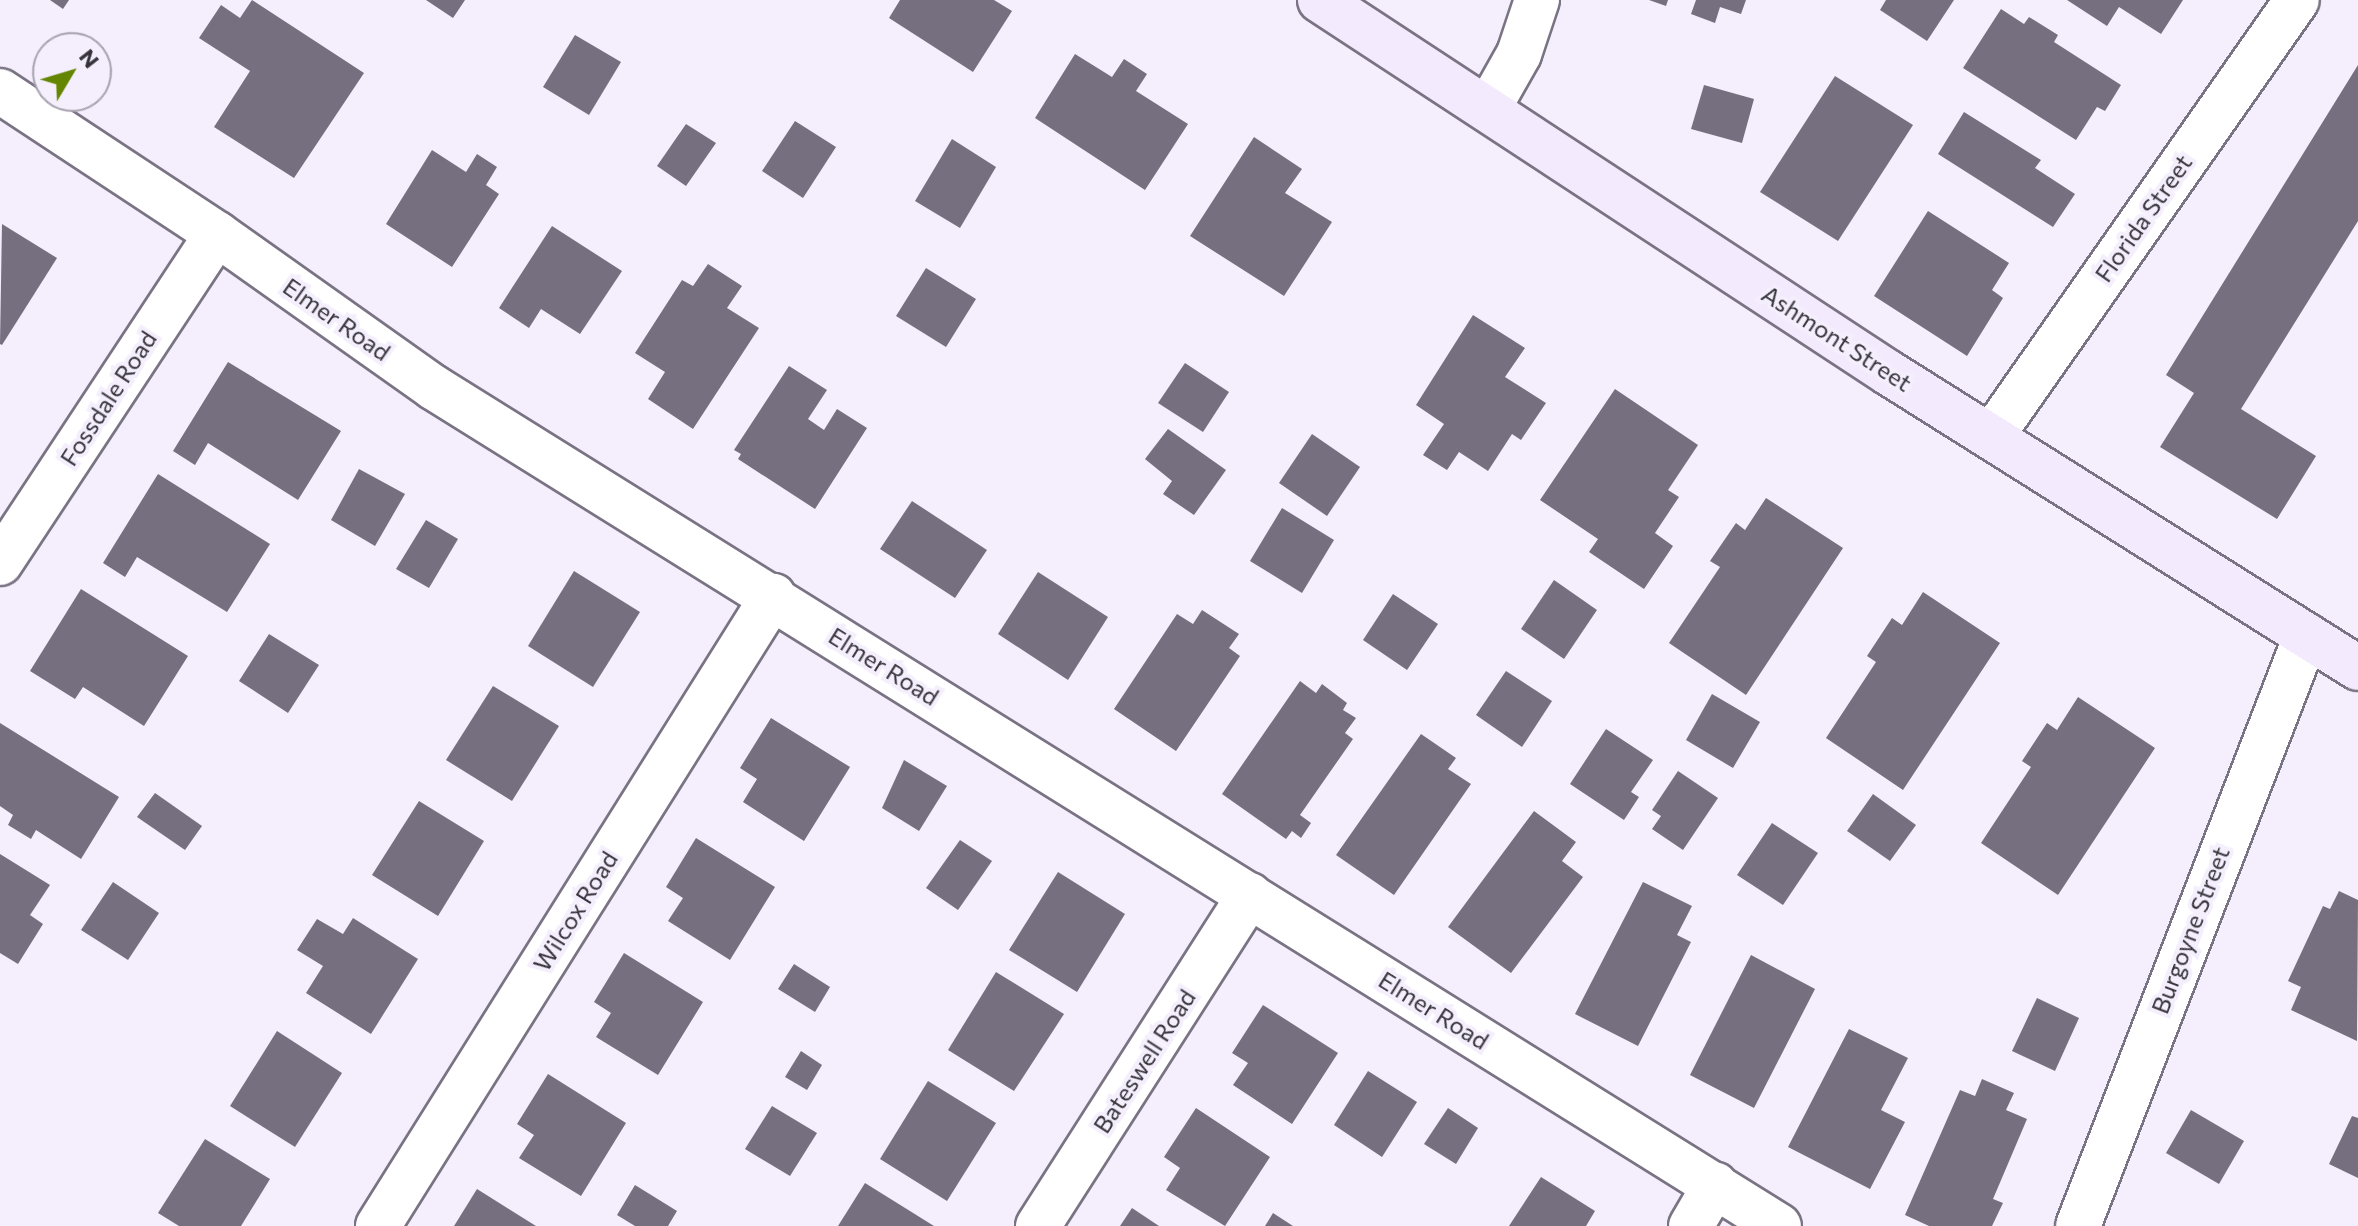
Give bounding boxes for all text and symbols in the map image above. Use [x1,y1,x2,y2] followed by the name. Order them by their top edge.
[32,32,112,112] north arrow
[74,43,105,73] text: N
[2089,149,2197,287] street label: Florida Street
[278,272,396,366] street label: Elmer Road
[1757,279,1917,397] street label: Ashmont Street
[54,325,162,471] street label: Fossdale Road
[824,621,944,711] street label: Elmer Road
[2145,842,2235,1018] street label: Burgoyne Street
[527,846,623,976] street label: Wilcox Road
[1374,965,1494,1055] street label: Elmer Road
[1087,984,1201,1138] street label: Bateswell Road

